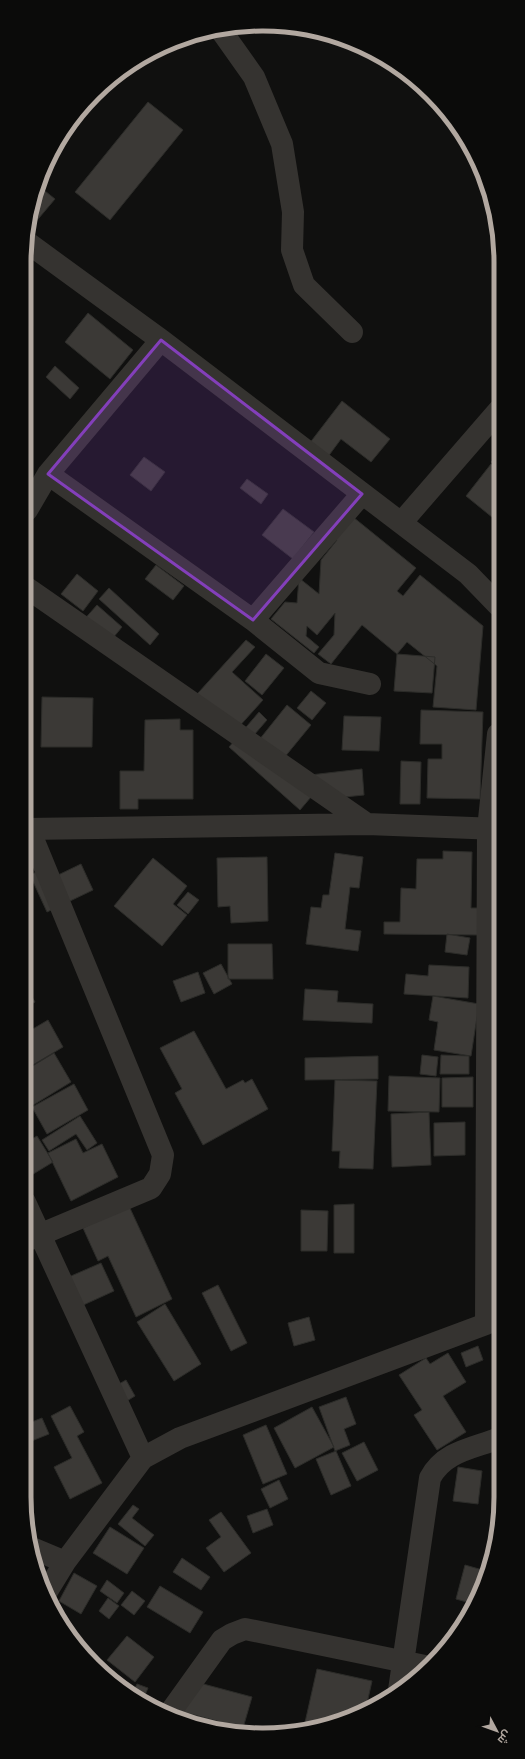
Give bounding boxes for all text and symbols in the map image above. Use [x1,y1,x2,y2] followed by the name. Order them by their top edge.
[477,1711,517,1751] north arrow
[495,1728,514,1747] text: ش

